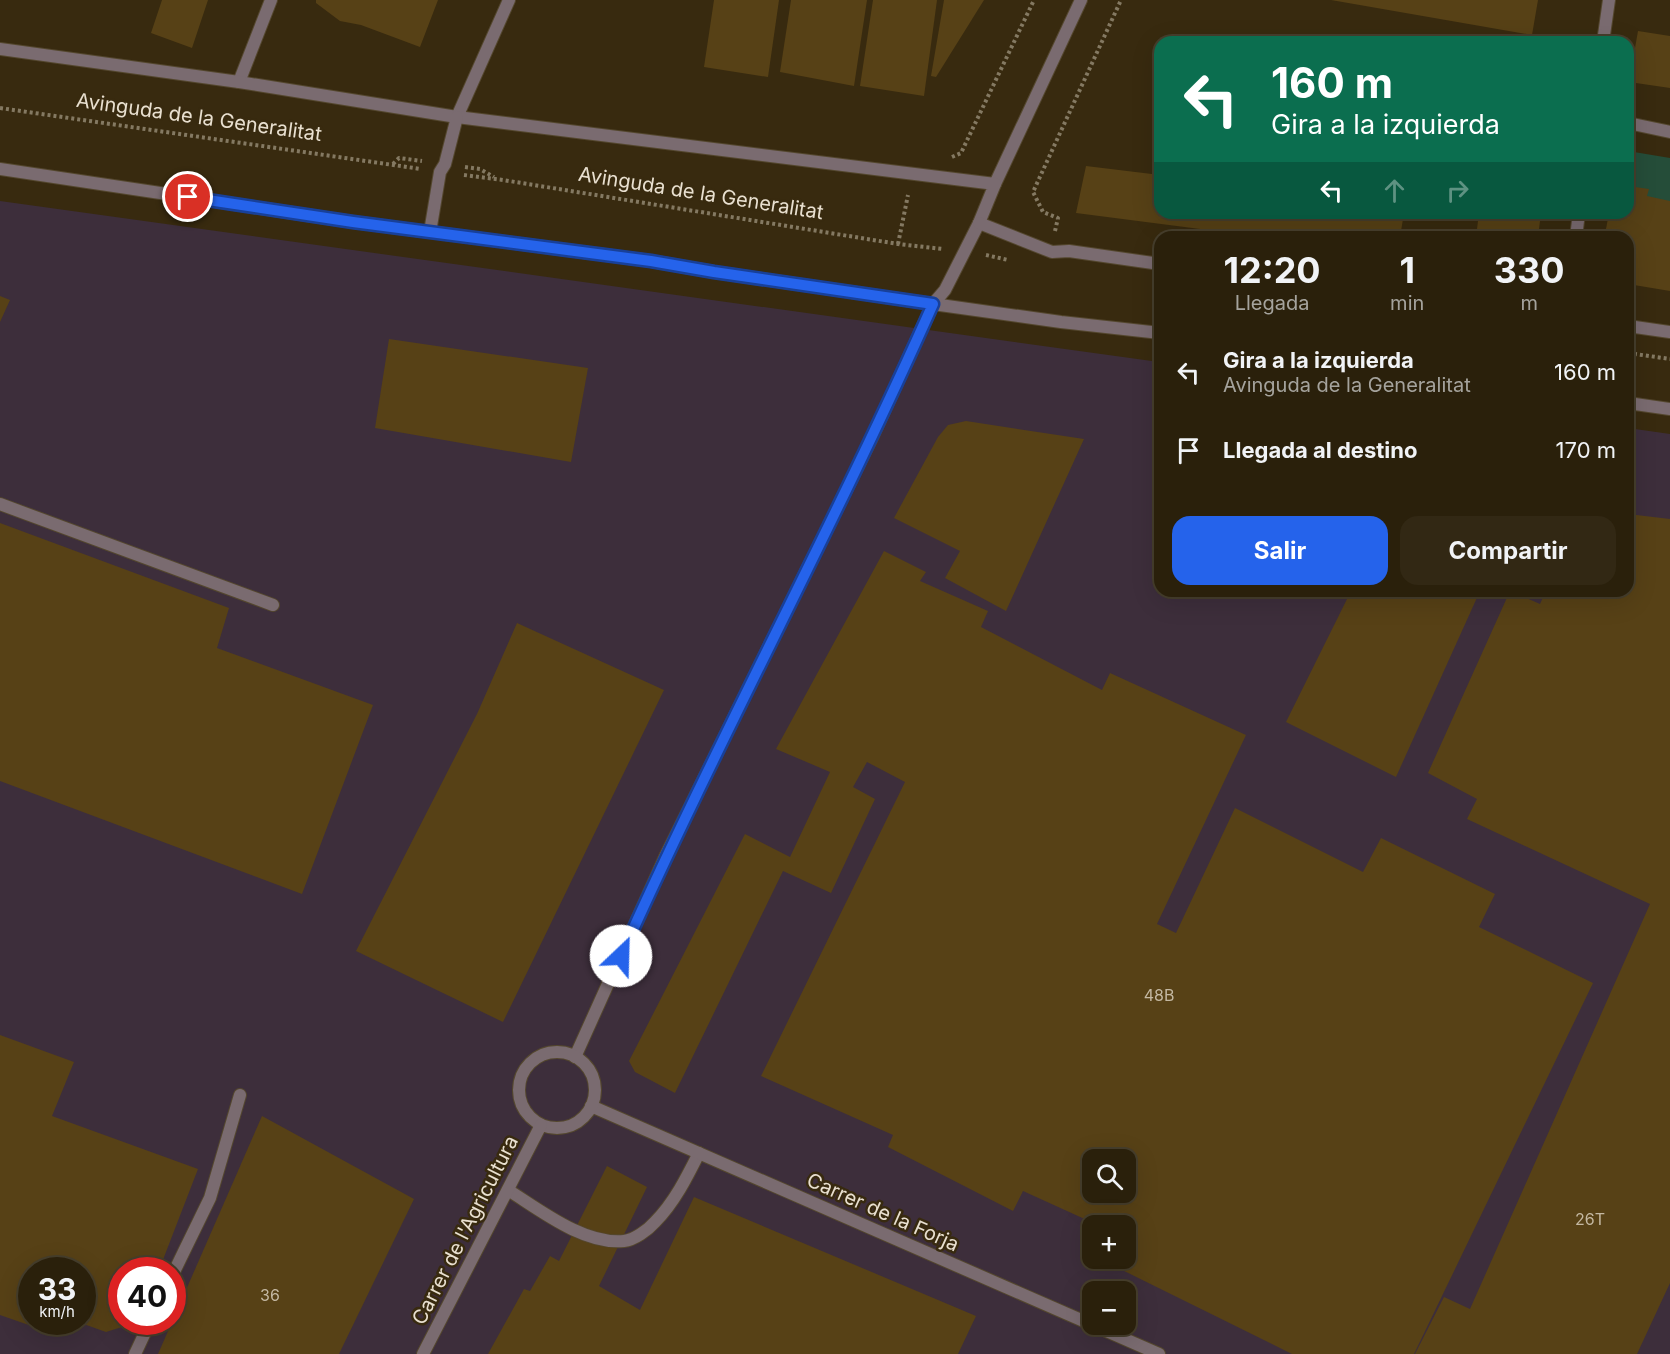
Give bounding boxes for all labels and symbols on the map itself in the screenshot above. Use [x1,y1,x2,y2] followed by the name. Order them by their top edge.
[75,88,324,146] street label: Avinguda de la Generalitat
[577,162,826,224] street label: Avinguda de la Generalitat
[162,171,213,222] pin
[589,924,653,988] position arrow
[1144,985,1174,1005] house number: 48B
[407,1132,523,1328] street label: Carrer de l'Agricultura
[803,1168,963,1256] street label: Carrer de la Forja
[1575,1209,1605,1229] house number: 26T
[108,1257,186,1335] speed limit sign: 40
[260,1285,280,1305] house number: 36

